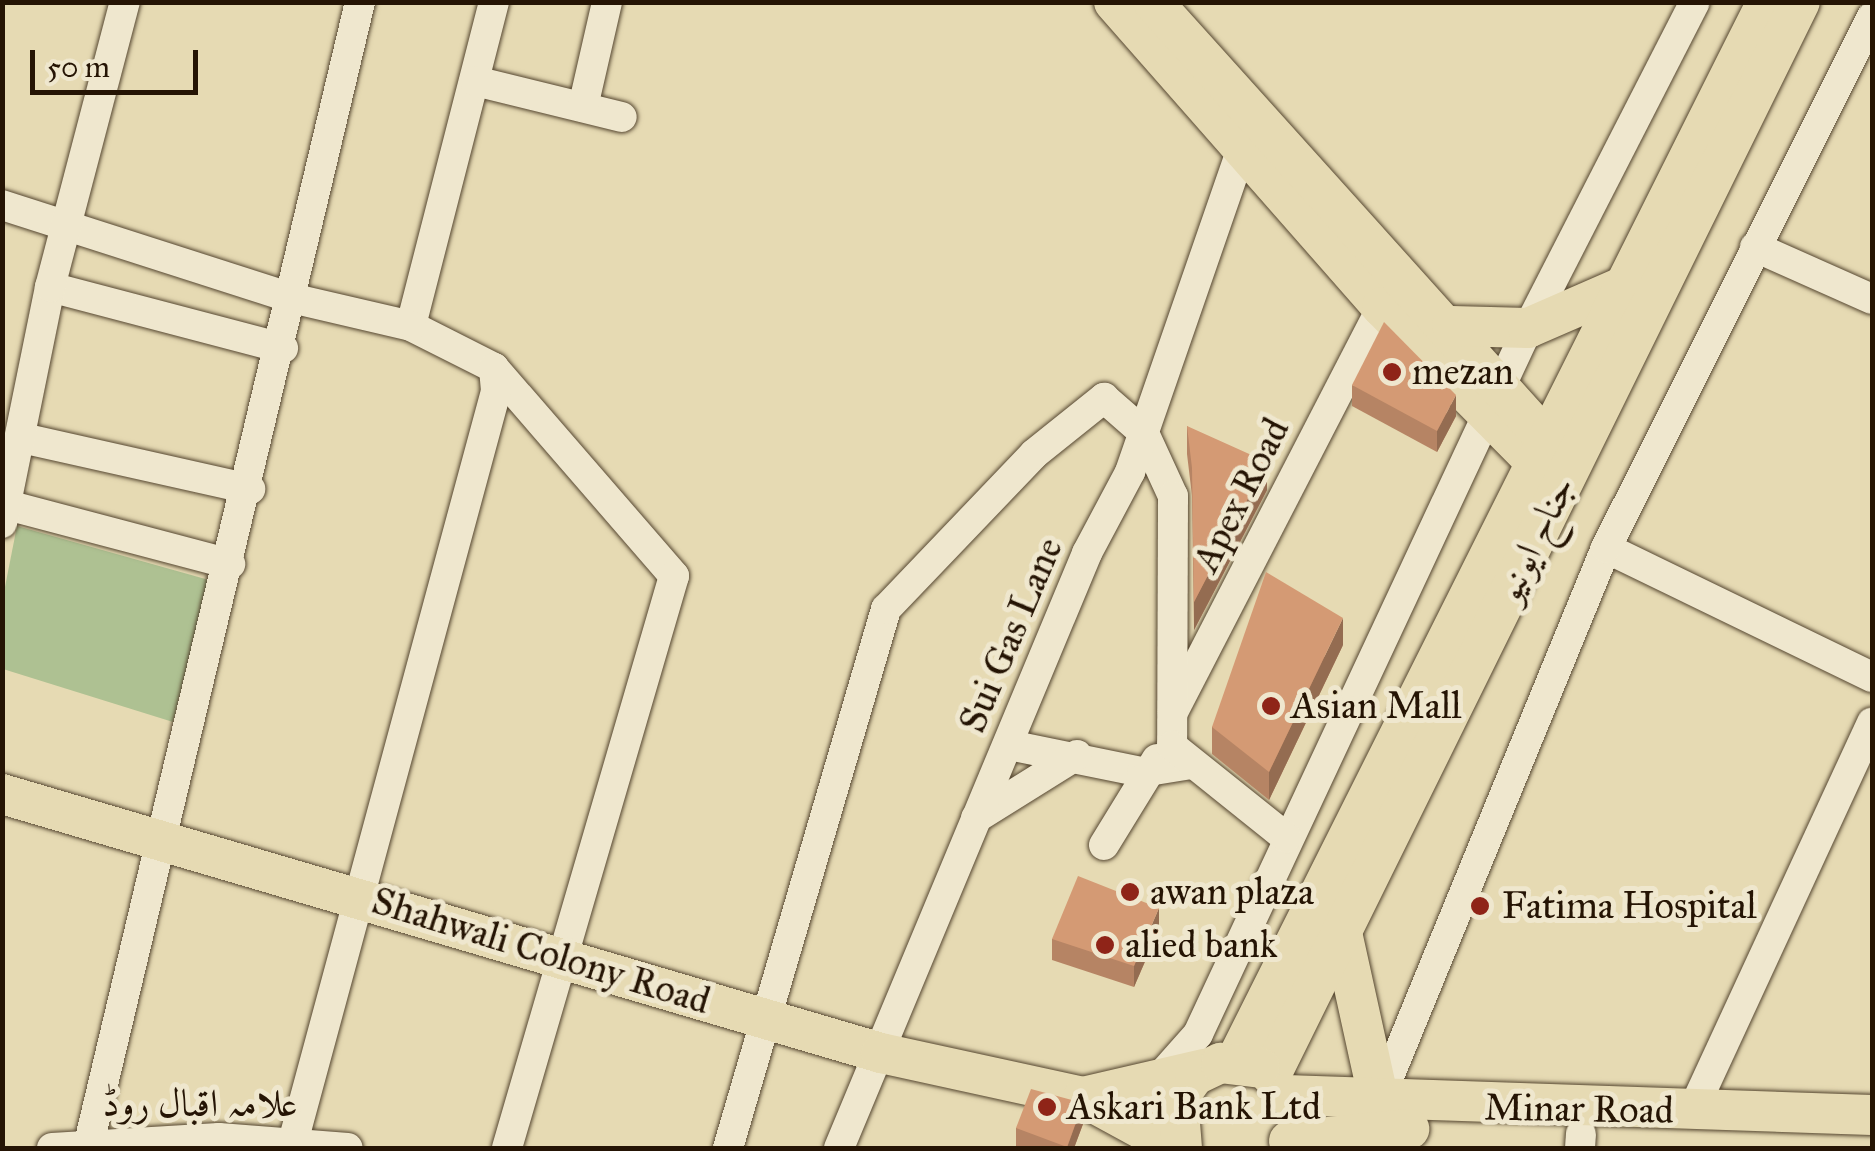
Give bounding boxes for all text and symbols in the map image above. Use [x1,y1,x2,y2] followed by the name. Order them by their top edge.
[35,30,202,92] scale bar
[47,49,110,85] text: 50 m
[1412,349,1514,395] place label: mezan
[1381,361,1403,383] marker: mezan
[1183,411,1299,579] street label: Apex Road
[1485,468,1585,610] street label: جناح ایونیو
[950,531,1072,739] street label: Sui Gas Lane
[1291,683,1461,729] place label: Asian Mall
[1260,695,1282,717] marker: Asian Mall
[1150,869,1314,915] place label: awan plaza
[366,878,716,1024] street label: Shahwali Colony Road
[1119,881,1141,903] marker: awan plaza
[1502,883,1757,929] place label: Fatima Hospital
[1467,893,1493,919] marker: Fatima Hospital
[1125,922,1277,968] place label: alied bank
[1094,934,1116,956] marker: alied bank
[102,1081,298,1127] street label: علامہ اقبال روڈ
[1067,1084,1321,1130] place label: Askari Bank Ltd
[1484,1085,1674,1133] street label: Minar Road
[1036,1096,1058,1118] marker: Askari Bank Ltd

